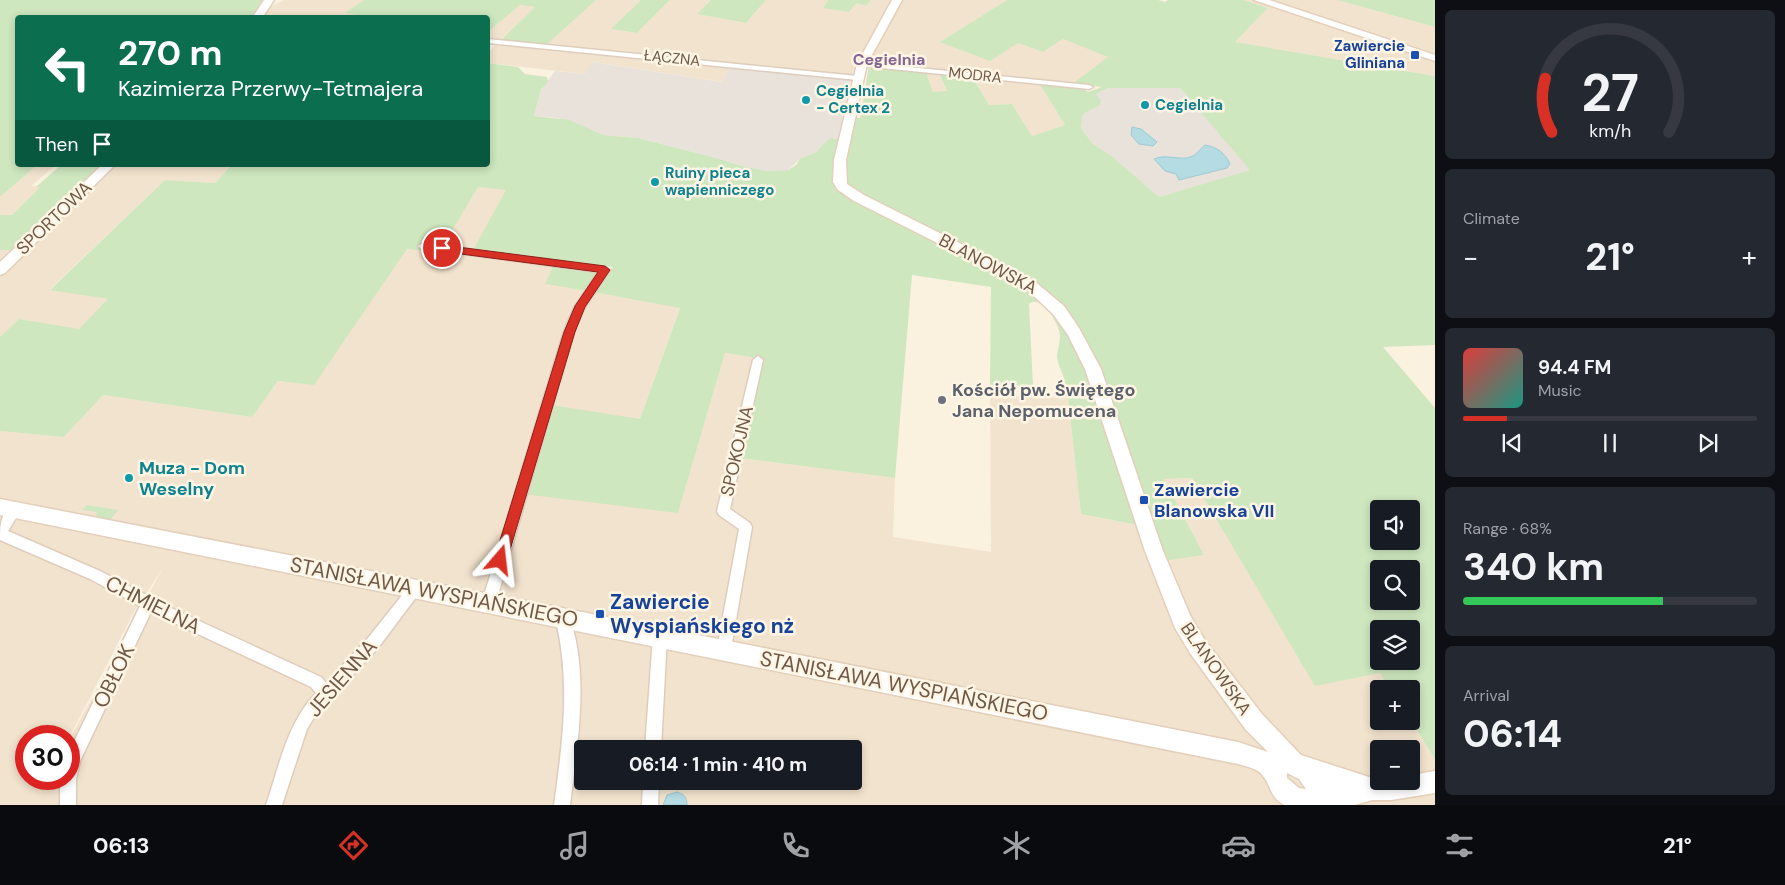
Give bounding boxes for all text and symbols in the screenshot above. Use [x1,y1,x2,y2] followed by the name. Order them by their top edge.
[118,30,222,76] text: 270 m
[35,35,100,100] icon: left
[1334,36,1405,73] place label: Zawiercie Gliniana
[643,45,701,71] street label: ŁĄCZNA
[853,49,925,70] district label: Cegielnia
[1409,49,1421,61] marker: Zawiercie Gliniana
[1581,59,1639,127] text: 27
[947,62,1003,88] street label: MODRA
[118,74,423,103] text: Kazimierza Przerwy-Tetmajera
[816,81,890,118] place label: Cegielnia - Certex 2
[800,94,812,106] marker: Cegielnia - Certex 2
[1155,95,1223,115] place label: Cegielnia
[1139,99,1151,111] marker: Cegielnia
[1589,119,1631,143] text: km/h
[88,130,116,158] icon: arrive
[35,132,78,157] text: Then
[665,163,774,200] place label: Ruiny pieca wapienniczego
[11,176,97,260] street label: SPORTOWA
[649,176,661,188] marker: Ruiny pieca wapienniczego
[1463,208,1520,229] text: Climate
[421,227,463,269] pin
[935,228,1041,300] street label: BLANOWSKA
[1585,232,1635,282] text: 21°
[428,234,456,262] icon: arrive
[1463,239,1478,276] text: −
[1742,239,1757,276] text: +
[1538,355,1611,380] text: 94.4 FM
[952,378,1135,423] place label: Kościół pw. Świętego Jana Nepomucena
[1538,380,1582,401] text: Music
[936,394,948,406] marker: Kościół pw. Świętego Jana Nepomucena
[715,403,759,498] street label: SPOKOJNA
[1498,429,1526,457] icon: previous
[1596,429,1624,457] icon: pause
[1694,429,1722,457] icon: next
[139,456,245,501] place label: Muza - Dom Weselny
[123,472,135,484] marker: Muza - Dom Weselny
[1154,478,1274,523] place label: Zawiercie Blanowska VII
[1138,494,1150,506] marker: Zawiercie Blanowska VII
[1370,500,1420,790] map controls
[1370,500,1420,550] button: sound
[1463,518,1552,539] text: Range · 68%
[473,533,525,585] position arrow
[1463,542,1604,592] text: 340 km
[288,550,580,634] street label: STANISŁAWA WYSPIAŃSKIEGO
[1370,560,1420,610] button: search
[101,569,205,641] street label: CHMIELNA
[610,588,794,640] place label: Zawiercie Wyspiańskiego nż
[594,608,606,620] marker: Zawiercie Wyspiańskiego nż
[1175,618,1257,720] street label: BLANOWSKA
[1370,620,1420,670] button: layers
[300,633,384,723] street label: JESIENNA
[87,639,141,713] street label: OBŁOK
[758,644,1050,728] street label: STANISŁAWA WYSPIAŃSKIEGO
[1370,680,1420,730] button: +
[1463,685,1510,706] text: Arrival
[1463,709,1562,759] text: 06:14
[15,725,80,790] speed limit sign: 30
[1370,740,1420,790] button: −
[629,752,807,777] text: 06:14 · 1 min · 410 m
[336,828,371,863] icon: directions
[557,828,592,863] icon: music
[778,828,813,863] icon: phone
[999,828,1034,863] icon: climate
[1221,828,1256,863] icon: car
[1442,828,1477,863] icon: filters
[93,831,149,860] text: 06:13
[1663,831,1692,860] text: 21°

